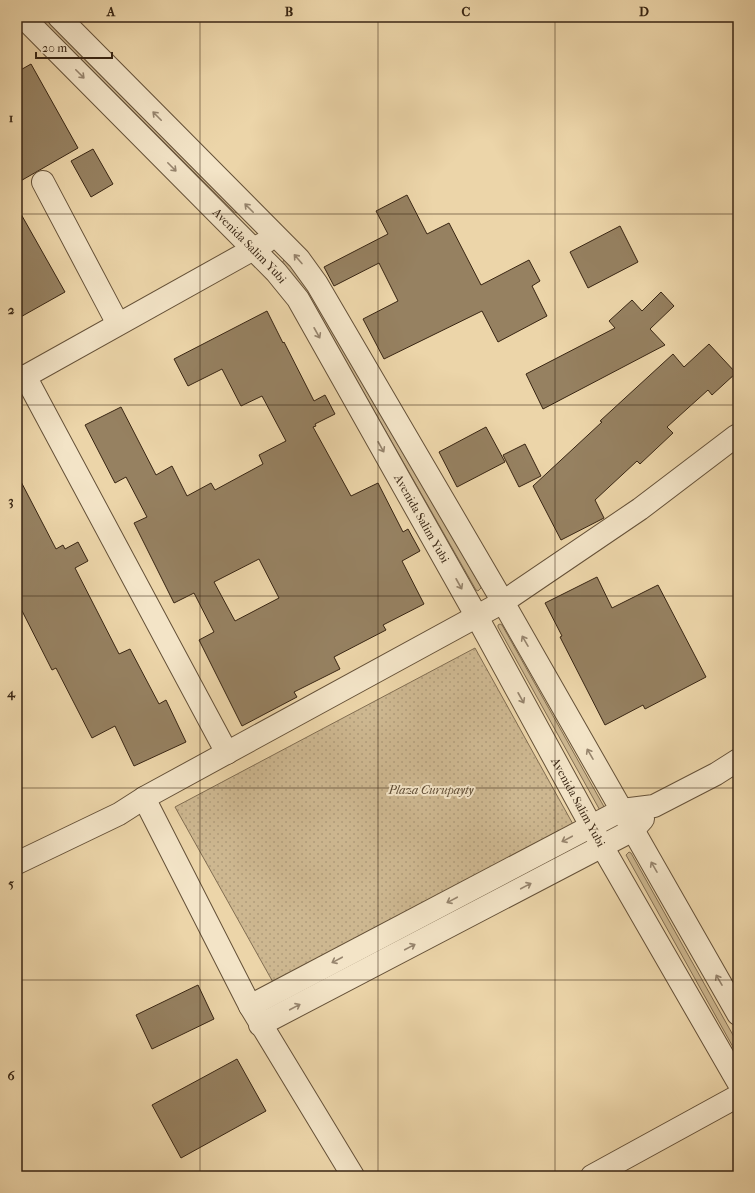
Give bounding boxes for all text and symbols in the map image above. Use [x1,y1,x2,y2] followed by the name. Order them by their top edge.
[106,4,116,19] text: A
[285,4,294,19] text: B
[462,4,471,19] text: C
[639,4,649,19] text: D
[36,34,112,60] scale bar
[42,41,67,55] text: 20 m
[75,70,85,79] one-way arrow
[9,110,14,125] text: 1
[152,111,162,121] one-way arrow
[167,162,177,172] one-way arrow
[244,203,254,213] one-way arrow
[209,205,290,286] street label: Avenida Salim Yubi
[294,254,303,264] one-way arrow
[8,302,15,317] text: 2
[314,327,322,339] one-way arrow
[378,440,386,452] one-way arrow
[391,471,452,566] street label: Avenida Salim Yubi
[8,493,14,509] text: 3
[455,578,463,590] one-way arrow
[521,635,529,647] one-way arrow
[6,685,16,701] text: 4
[518,692,526,704] one-way arrow
[585,748,593,760] one-way arrow
[548,754,608,850] street label: Avenida Salim Yubi
[387,783,475,797] park label: Plaza Curupayty
[561,836,573,843] one-way arrow
[649,861,657,873] one-way arrow
[8,876,14,891] text: 5
[519,882,531,890] one-way arrow
[446,896,458,904] one-way arrow
[404,942,416,950] one-way arrow
[331,957,343,964] one-way arrow
[714,974,722,986] one-way arrow
[289,1003,301,1010] one-way arrow
[7,1068,15,1083] text: 6

